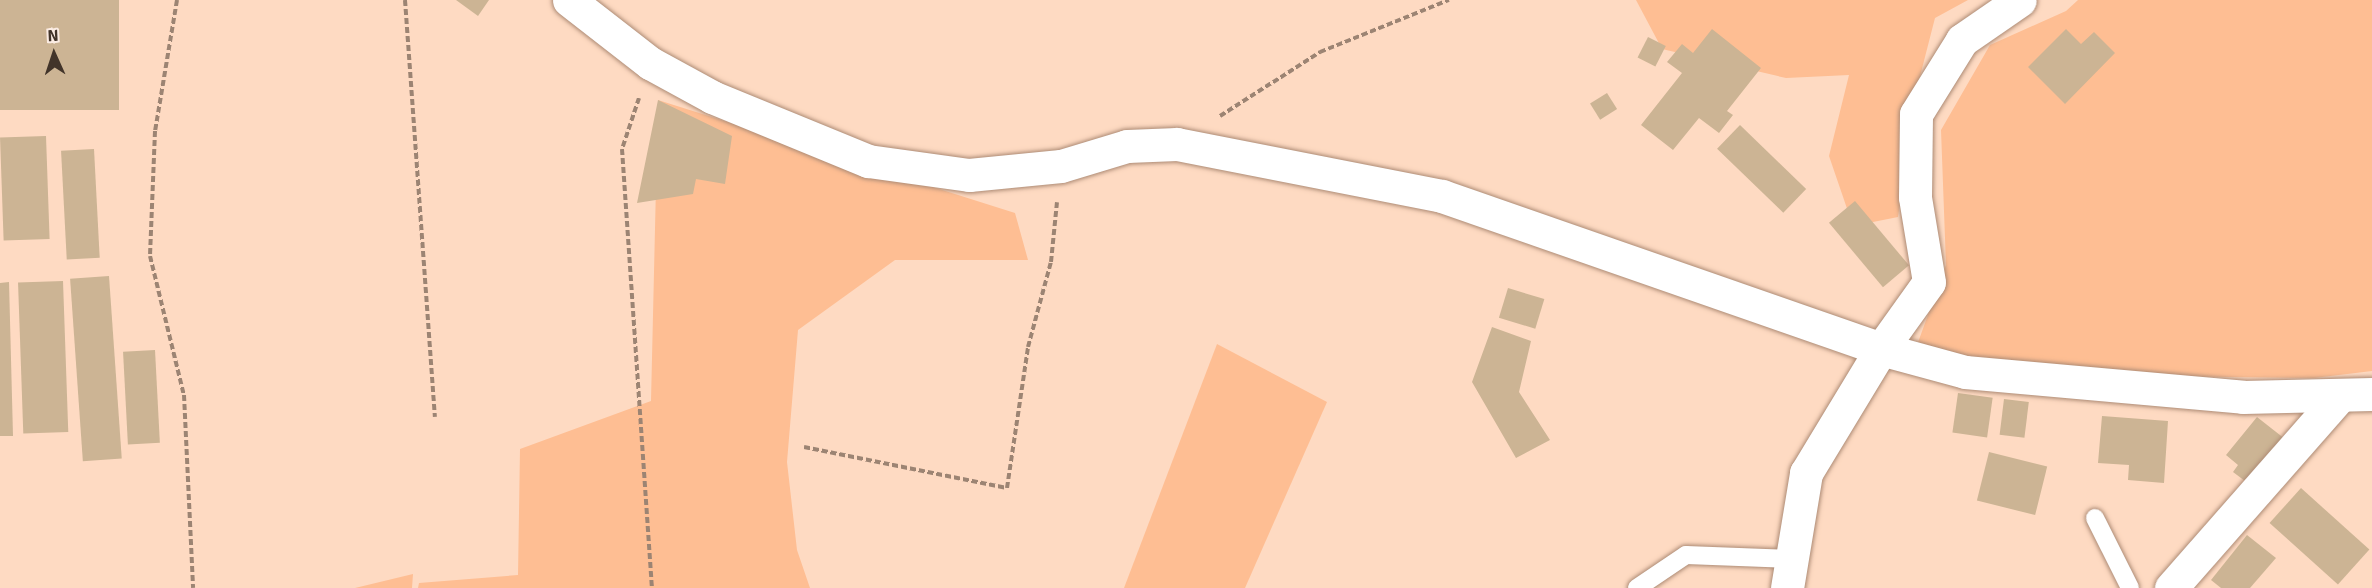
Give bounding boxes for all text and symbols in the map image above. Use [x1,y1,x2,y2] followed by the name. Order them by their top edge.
[24,24,84,84] north arrow
[47,26,59,46] text: N

